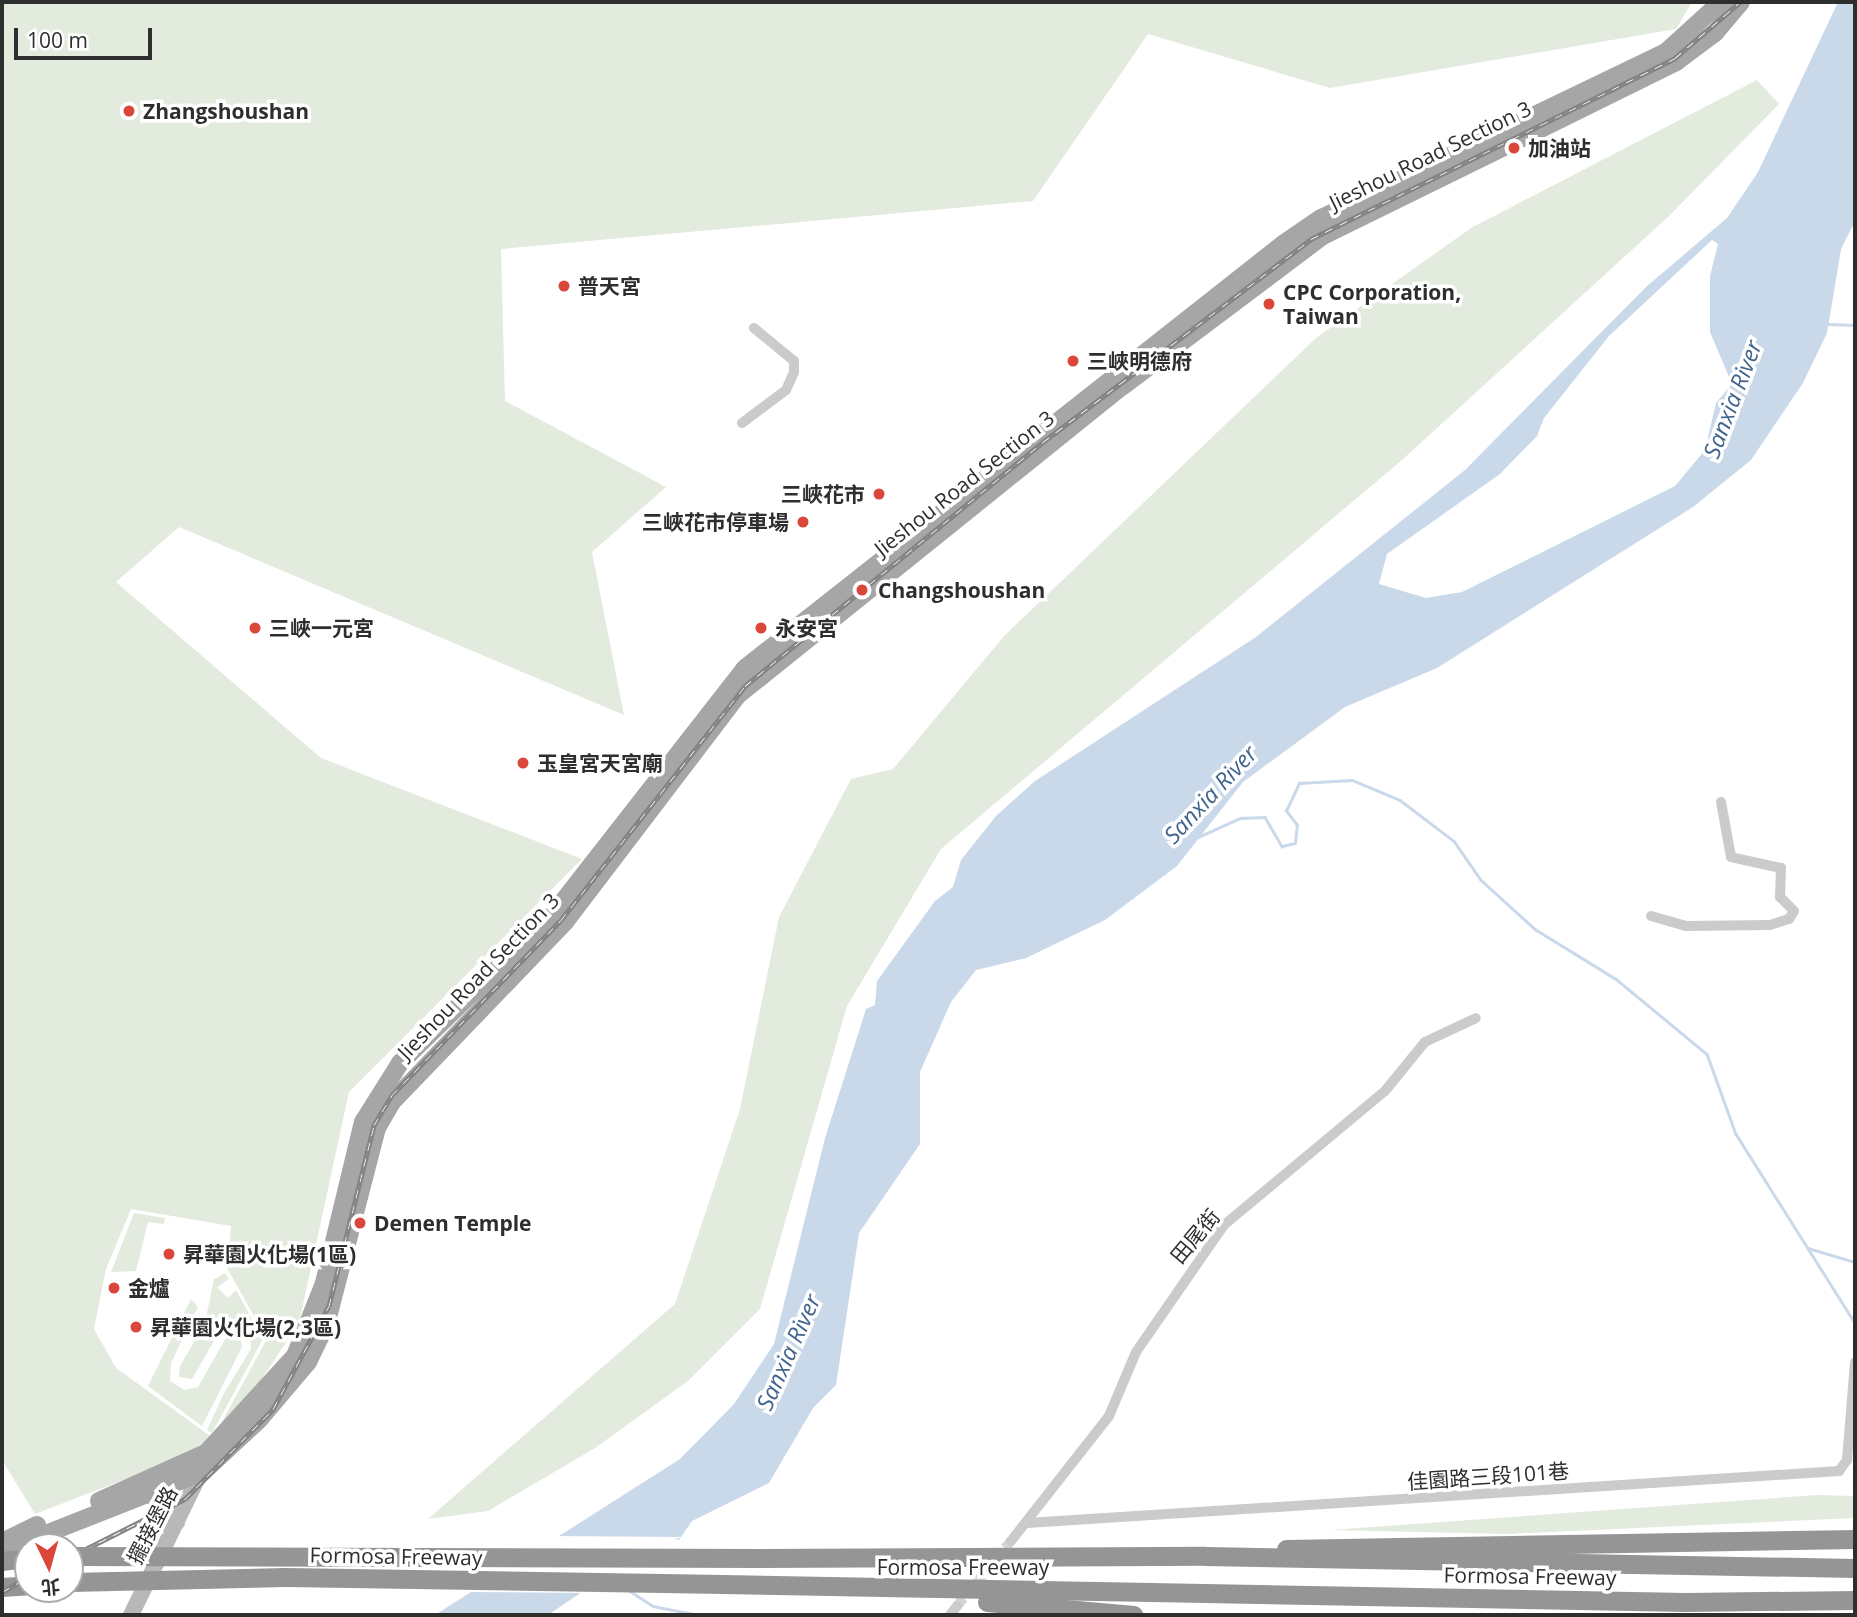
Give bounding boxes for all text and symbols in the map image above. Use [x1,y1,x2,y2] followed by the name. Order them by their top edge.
[18,14,156,58] scale bar
[27,26,88,54] text: 100 m
[1325,95,1535,215] street label: Jieshou Road Section 3
[143,98,309,124] place label: Zhangshoushan
[121,103,137,119] marker: Zhangshoushan
[1528,135,1591,161] place label: 加油站
[1506,140,1522,156] marker: 加油站
[578,273,641,299] place label: 普天宮
[556,278,572,294] marker: 普天宮
[1283,279,1461,329] place label: CPC Corporation, Taiwan
[1261,296,1277,312] marker: CPC Corporation, Taiwan
[1697,336,1767,462] water label: Sanxia River
[1087,348,1192,374] place label: 三峽明德府
[1065,353,1081,369] marker: 三峽明德府
[869,405,1059,561] street label: Jieshou Road Section 3
[781,481,865,507] place label: 三峽花市
[871,486,887,502] marker: 三峽花市
[642,509,789,535] place label: 三峽花市停車場
[795,514,811,530] marker: 三峽花市停車場
[878,577,1045,603] place label: Changshoushan
[852,580,872,600] marker: Changshoushan
[269,615,374,641] place label: 三峽一元宮
[775,615,838,641] place label: 永安宮
[247,620,263,636] marker: 三峽一元宮
[753,620,769,636] marker: 永安宮
[1158,739,1262,849] water label: Sanxia River
[537,750,663,776] place label: 玉皇宮天宮廟
[515,755,531,771] marker: 玉皇宮天宮廟
[392,888,564,1064] street label: Jieshou Road Section 3
[1165,1204,1225,1268] street label: 田尾街
[374,1210,532,1236] place label: Demen Temple
[352,1215,368,1231] marker: Demen Temple
[183,1241,356,1267] place label: 昇華園火化場(1區)
[161,1246,177,1262] marker: 昇華園火化場(1區)
[128,1275,170,1301] place label: 金爐
[106,1280,122,1296] marker: 金爐
[750,1290,826,1414] water label: Sanxia River
[150,1314,341,1340] place label: 昇華園火化場(2,3區)
[128,1319,144,1335] marker: 昇華園火化場(2,3區)
[1406,1458,1570,1494] street label: 佳園路三段101巷
[122,1482,182,1568] street label: 擺接堡路
[14,1533,84,1603] north arrow
[309,1542,483,1570] street label: Formosa Freeway
[877,1554,1049,1580] street label: Formosa Freeway
[1443,1562,1617,1590] street label: Formosa Freeway
[40,1573,61,1601] text: 北

